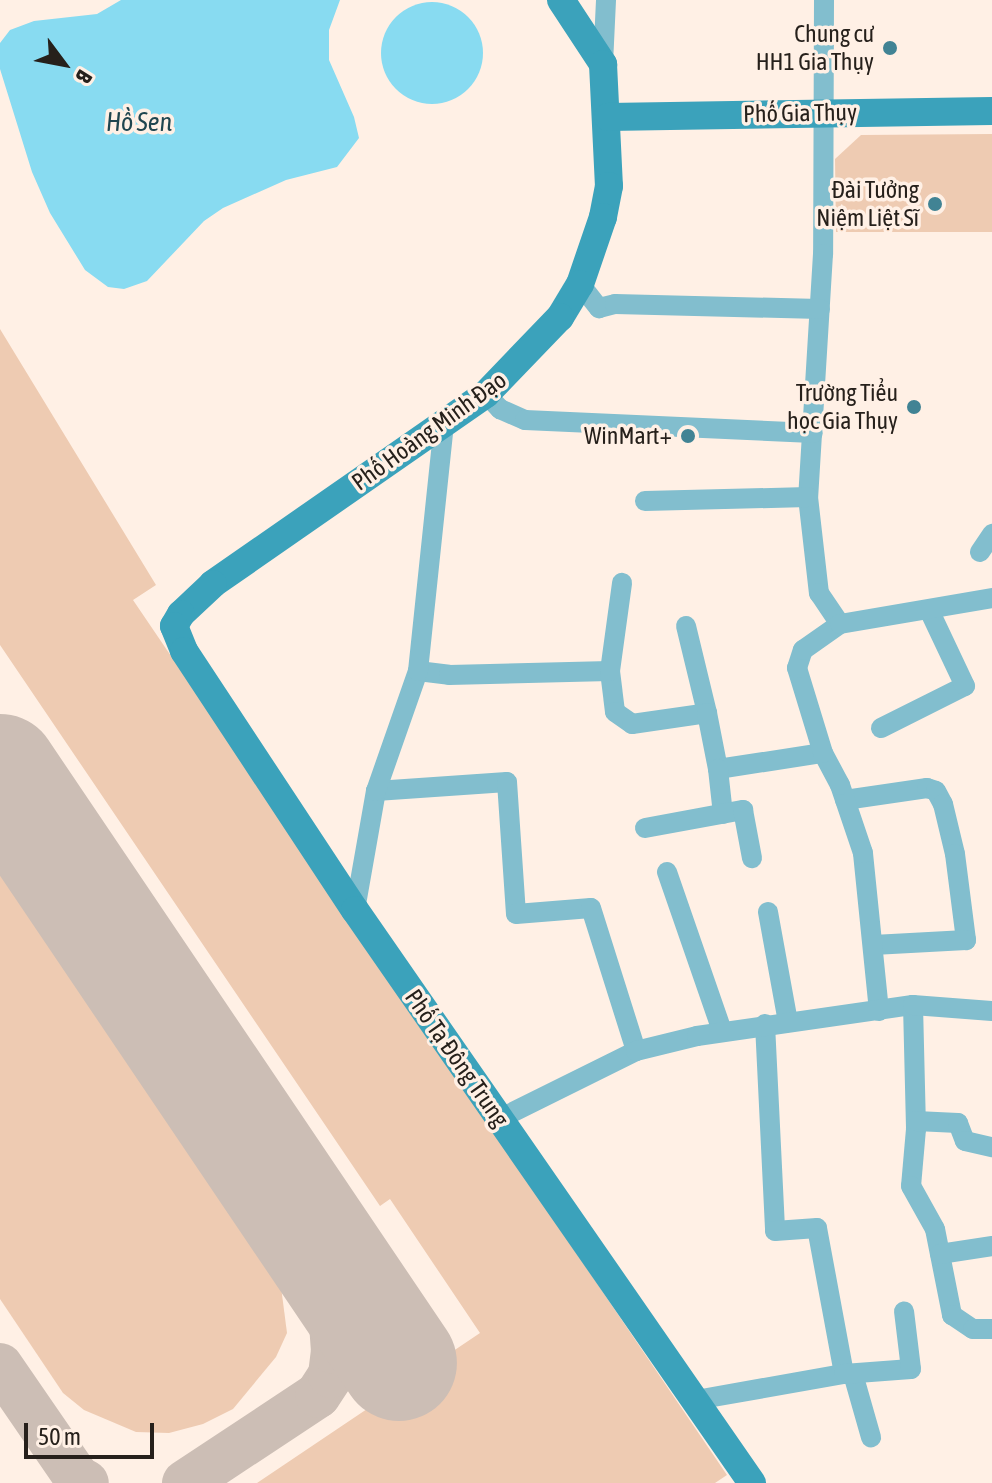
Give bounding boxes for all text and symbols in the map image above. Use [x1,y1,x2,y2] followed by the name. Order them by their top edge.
[756,20,874,76] place label: Chung cư HH1 Gia Thụy
[24,24,104,104] north arrow
[881,39,899,57] marker: Chung cư HH1 Gia Thụy
[71,65,98,88] text: B
[743,98,857,128] street label: Phố Gia Thụy
[106,107,172,139] water label: Hồ Sen
[816,176,919,232] place label: Đài Tưởng Niệm Liệt Sĩ
[926,195,944,213] marker: Đài Tưởng Niệm Liệt Sĩ
[346,365,512,497] street label: Phố Hoàng Minh Đạo
[787,379,898,435] place label: Trường Tiểu học Gia Thụy
[905,398,923,416] marker: Trường Tiểu học Gia Thụy
[584,422,672,450] place label: WinMart+
[679,427,697,445] marker: WinMart+
[399,984,515,1132] street label: Phố Tạ Đông Trung
[28,1407,158,1457] scale bar
[38,1423,81,1450] text: 50 m

